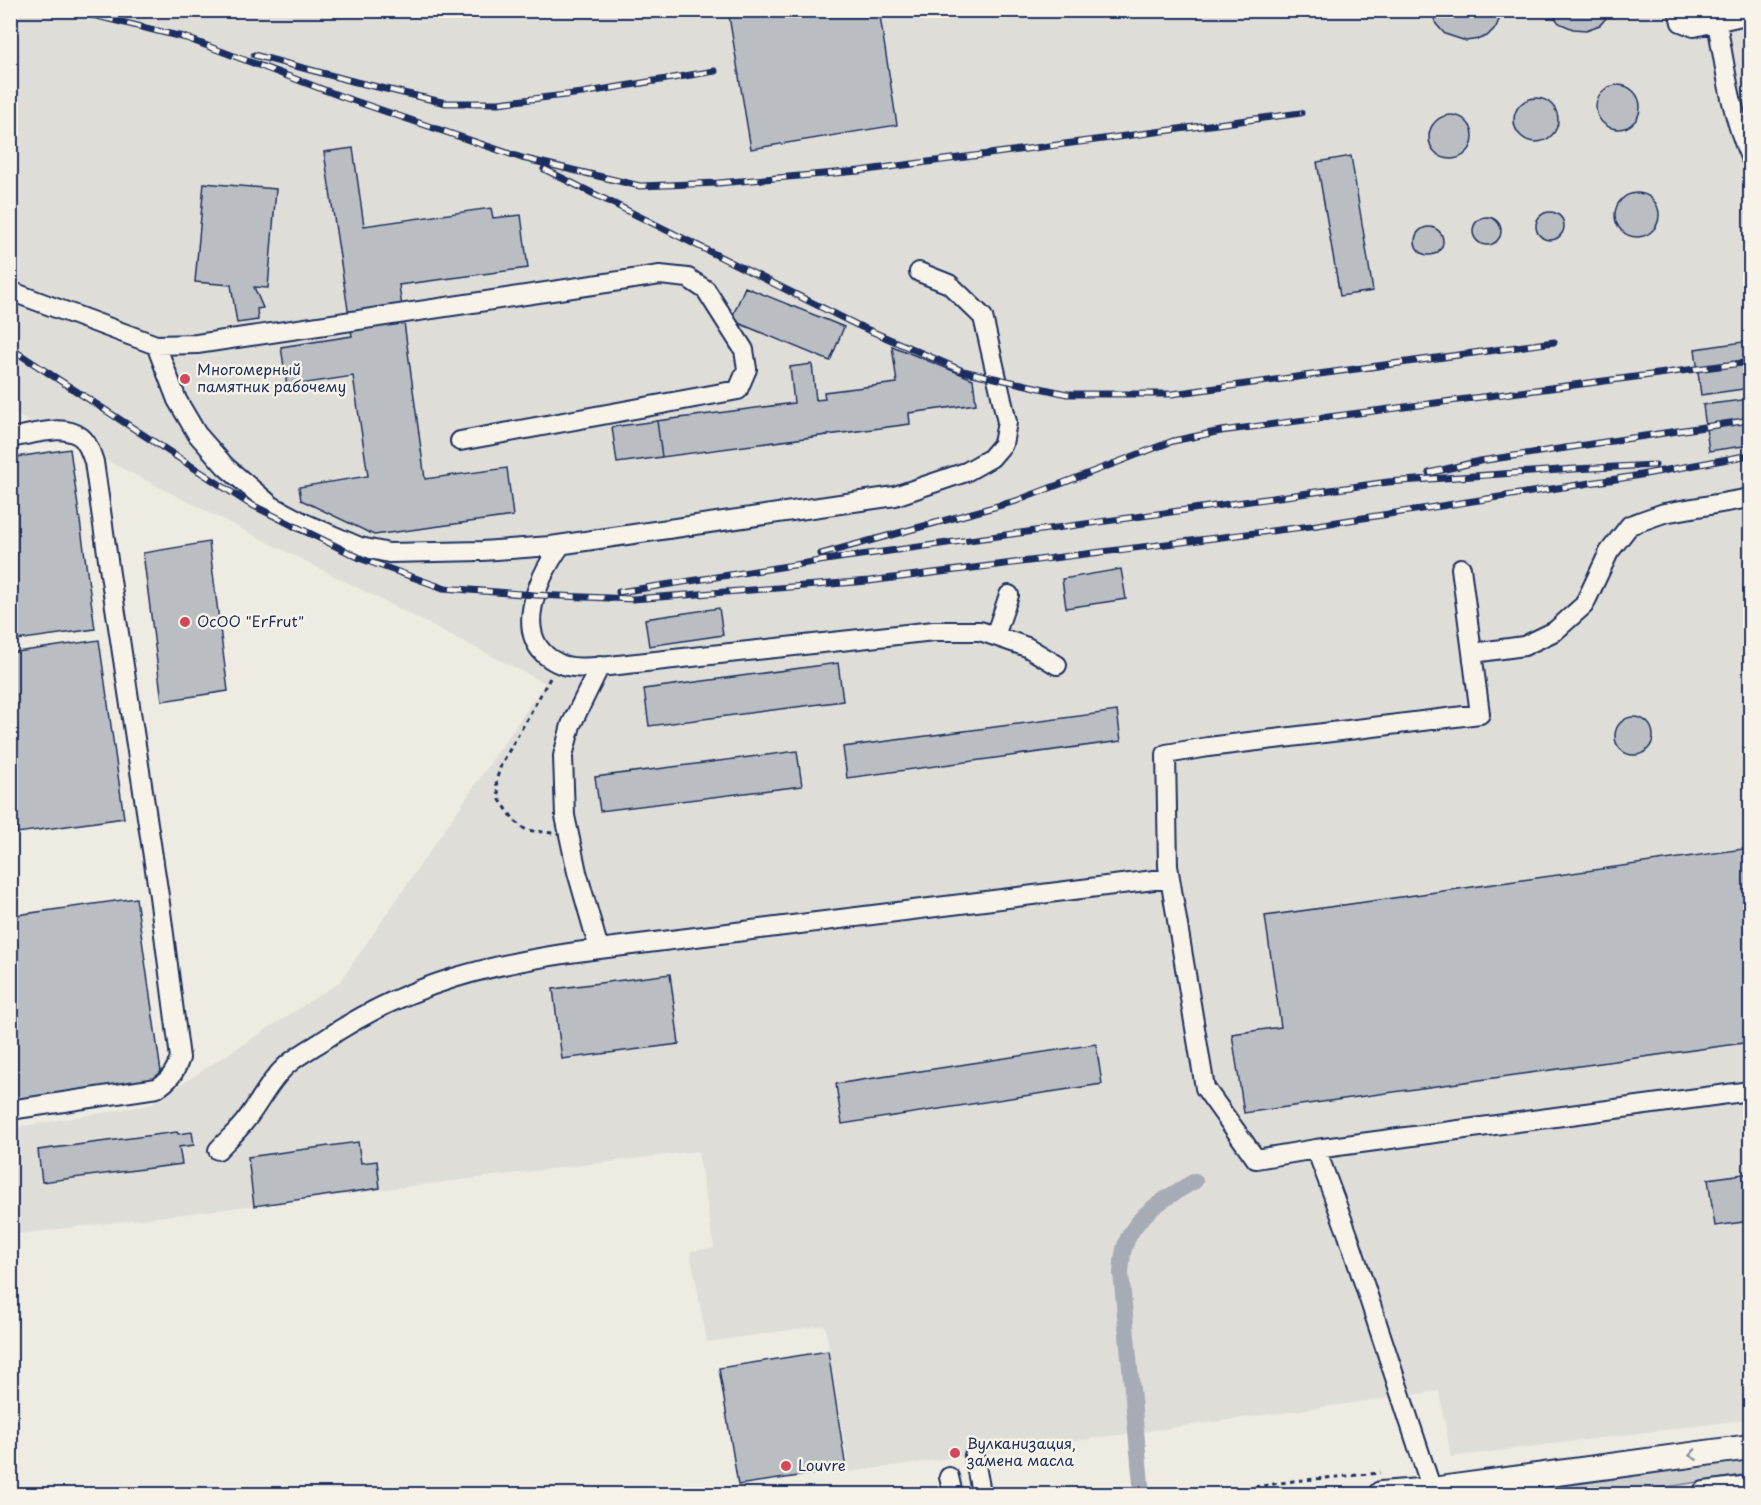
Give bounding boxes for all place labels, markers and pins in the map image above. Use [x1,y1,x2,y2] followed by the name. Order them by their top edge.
[197,357,346,397] place label: Многомерный памятник рабочему
[178,372,192,386] marker: Многомерный памятник рабочему
[197,609,304,632] place label: ОсОО "ErFrut"
[178,615,192,629] marker: ОсОО "ErFrut"
[966,1431,1076,1471] place label: Вулканизация, замена масла
[948,1446,962,1460] marker: Вулканизация, замена масла
[798,1453,846,1476] place label: Louvre
[779,1459,793,1473] marker: Louvre

